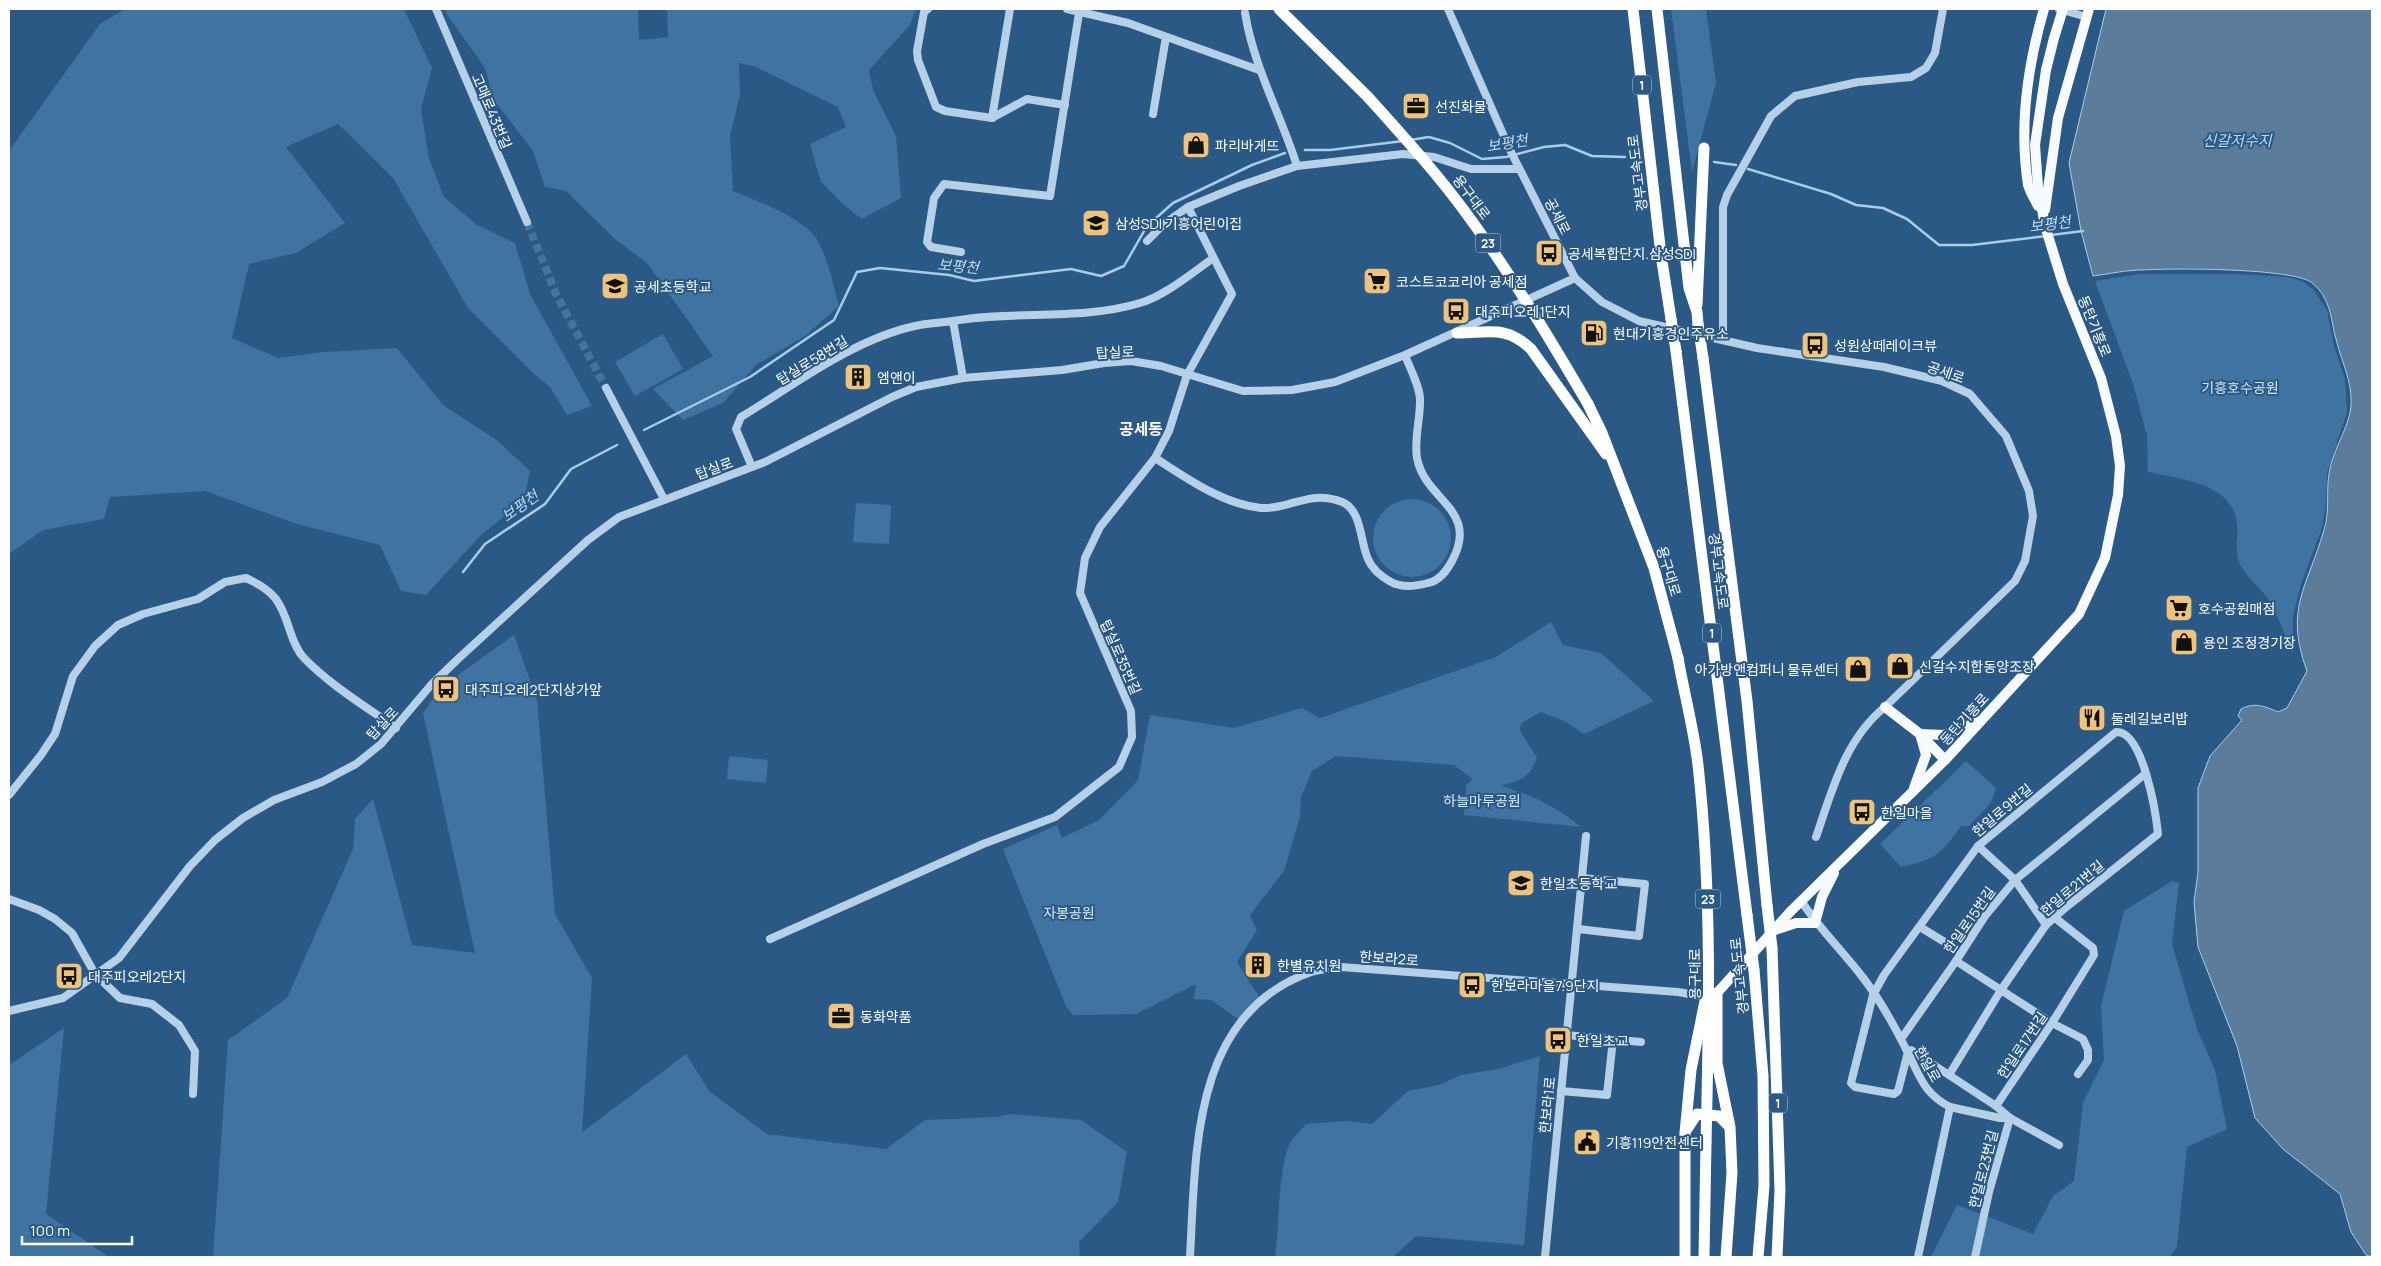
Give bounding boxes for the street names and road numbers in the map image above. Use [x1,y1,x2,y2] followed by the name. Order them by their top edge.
[468,70,516,152] street label: 고매로43번길
[1633,76,1651,94] road number: 1
[1623,133,1651,213] street label: 경부고속도로
[1449,171,1495,223] street label: 용구대로
[1541,194,1575,238] street label: 공세로
[1476,234,1500,252] road number: 23
[2074,293,2116,360] street label: 동탄기흥로
[773,331,851,389] street label: 탑실로58번길
[1095,341,1135,362] street label: 탑실로
[1925,357,1967,387] street label: 공세로
[693,452,736,484] street label: 탑실로
[1705,531,1733,611] street label: 경부고속도로
[1652,544,1686,599] street label: 용구대로
[1096,616,1146,698] street label: 탑실로35번길
[1703,624,1721,642] road number: 1
[1935,689,1993,749] street label: 동탄기흥로
[362,702,402,744] street label: 탑실로
[1968,779,2036,841] street label: 한일로9번길
[2036,856,2108,920] street label: 한일로21번길
[1939,883,1999,957] street label: 한일로15번길
[1696,890,1720,909] road number: 23
[1726,936,1752,1015] street label: 경부고속도로
[1359,946,1419,970] street label: 한보라2로
[1685,948,1704,1000] street label: 용구대로
[1993,1008,2051,1082] street label: 한일로17번길
[1910,1042,1946,1086] street label: 한일로
[1535,1076,1559,1134] street label: 한보라1로
[1769,1094,1787,1112] road number: 1
[1964,1128,2002,1210] street label: 한일로23번길

